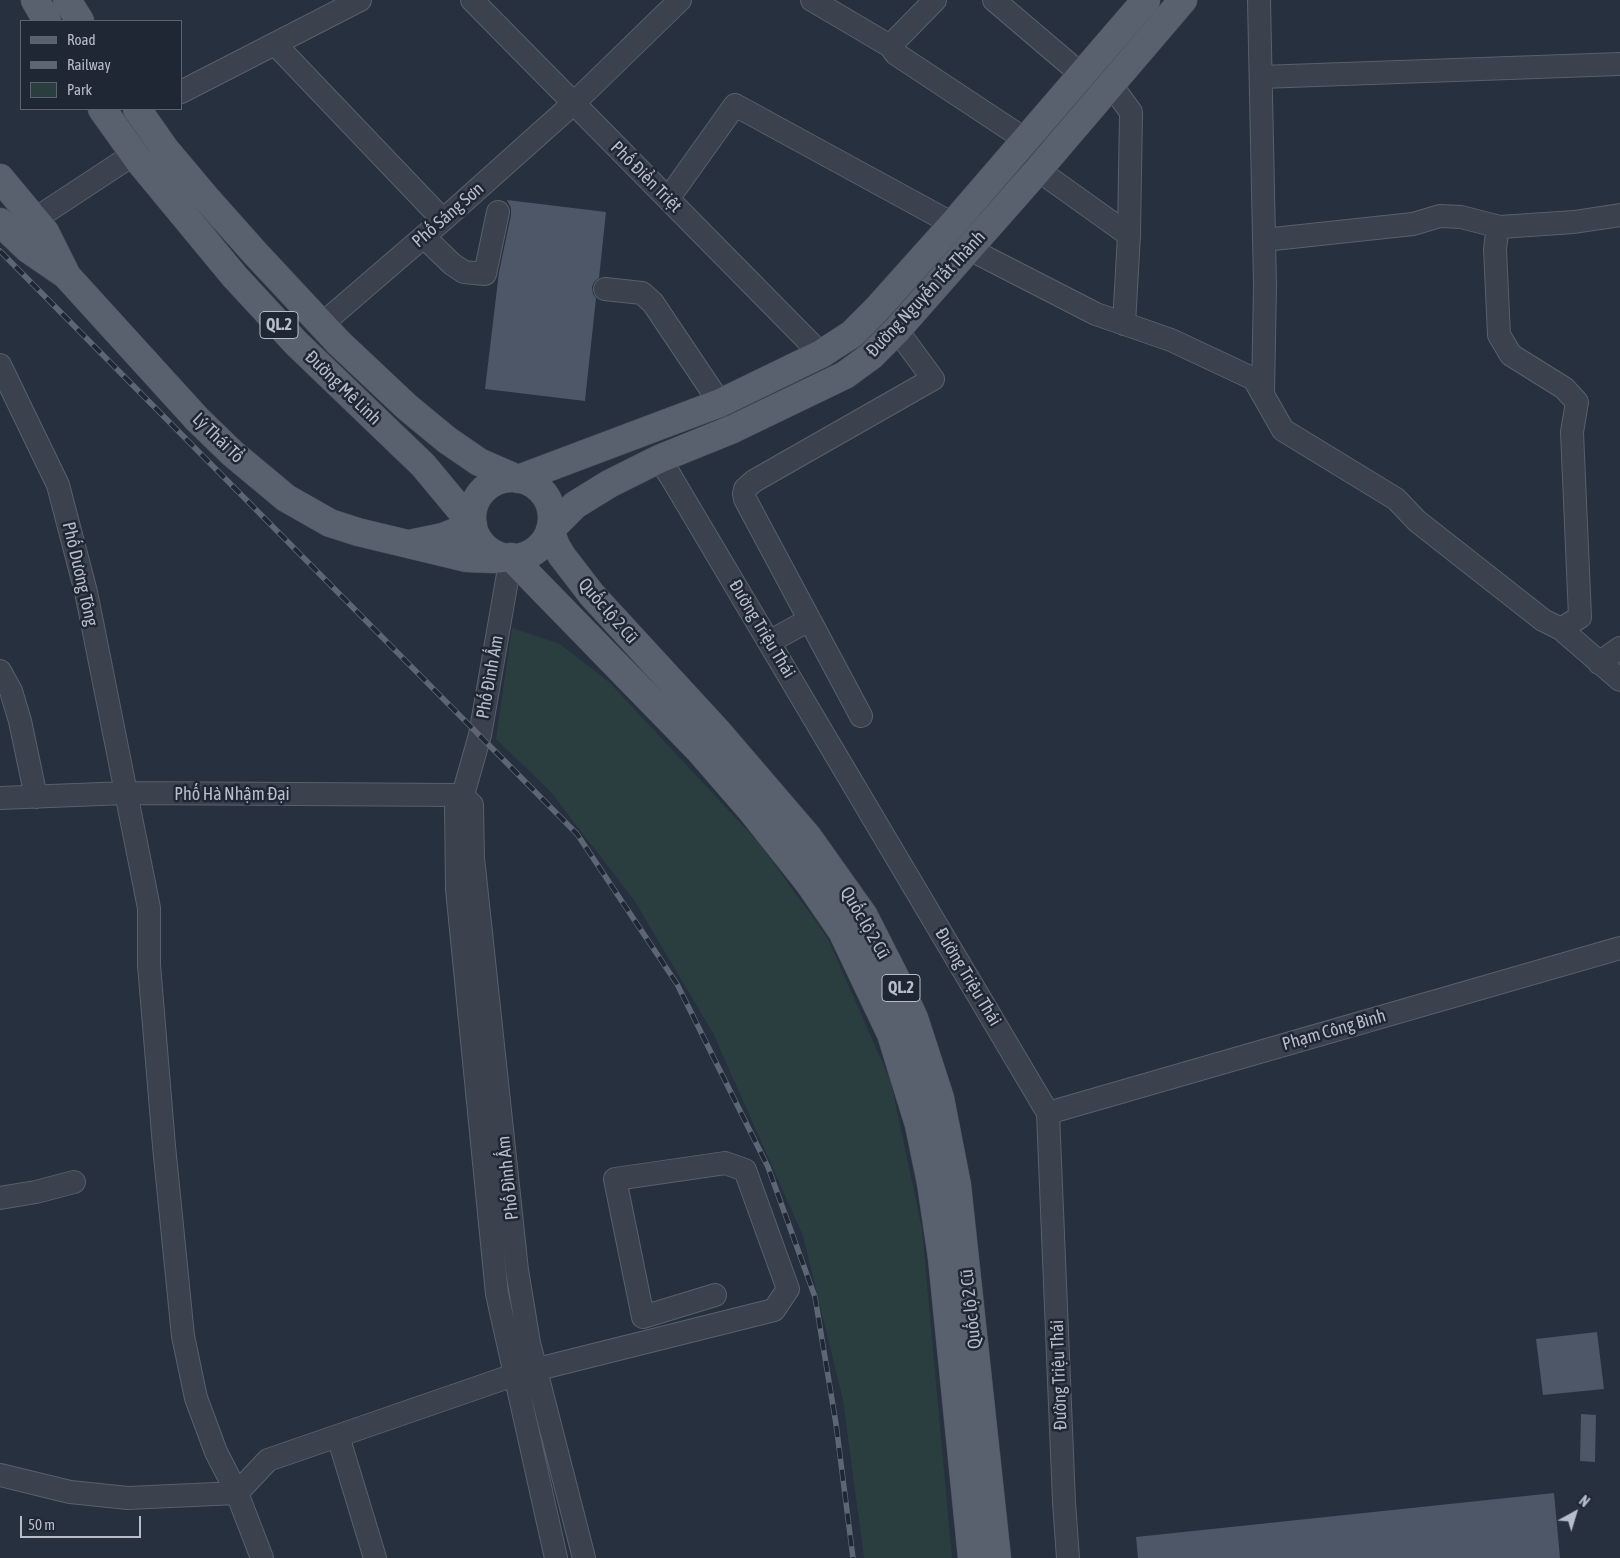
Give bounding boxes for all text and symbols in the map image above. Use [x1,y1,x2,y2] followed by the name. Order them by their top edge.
[20,20,182,110] legend
[67,31,96,48] text: Road
[67,56,111,73] text: Railway
[67,81,92,98] text: Park
[606,137,686,217] street label: Phố Điển Triệt
[408,178,488,252] street label: Phố Sáng Sơn
[862,226,990,362] street label: Đường Nguyễn Tất Thành
[260,312,298,338] road number: QL.2
[300,346,386,430] street label: Đường Mê Linh
[188,408,248,468] street label: Lý Thái Tổ
[58,520,102,628] street label: Phố Dương Tông
[574,574,642,648] street label: Quốc lộ 2 Cũ
[724,576,800,682] street label: Đường Triệu Thái
[472,634,508,720] street label: Phố Đình Ấm
[174,783,290,805] street label: Phố Hà Nhậm Đại
[836,883,894,963] street label: Quốc lộ 2 Cũ
[930,924,1006,1030] street label: Đường Triệu Thái
[882,974,920,1001] road number: QL.2
[1280,1005,1388,1055] street label: Phạm Công Bình
[493,1135,523,1221] street label: Phố Đình Ấm
[956,1268,986,1350] street label: Quốc lộ 2 Cũ
[1046,1319,1072,1431] street label: Đường Triệu Thái
[1550,1488,1600,1538] north arrow
[1576,1493,1593,1510] text: N
[22,1506,144,1538] scale bar
[28,1516,55,1533] text: 50 m

